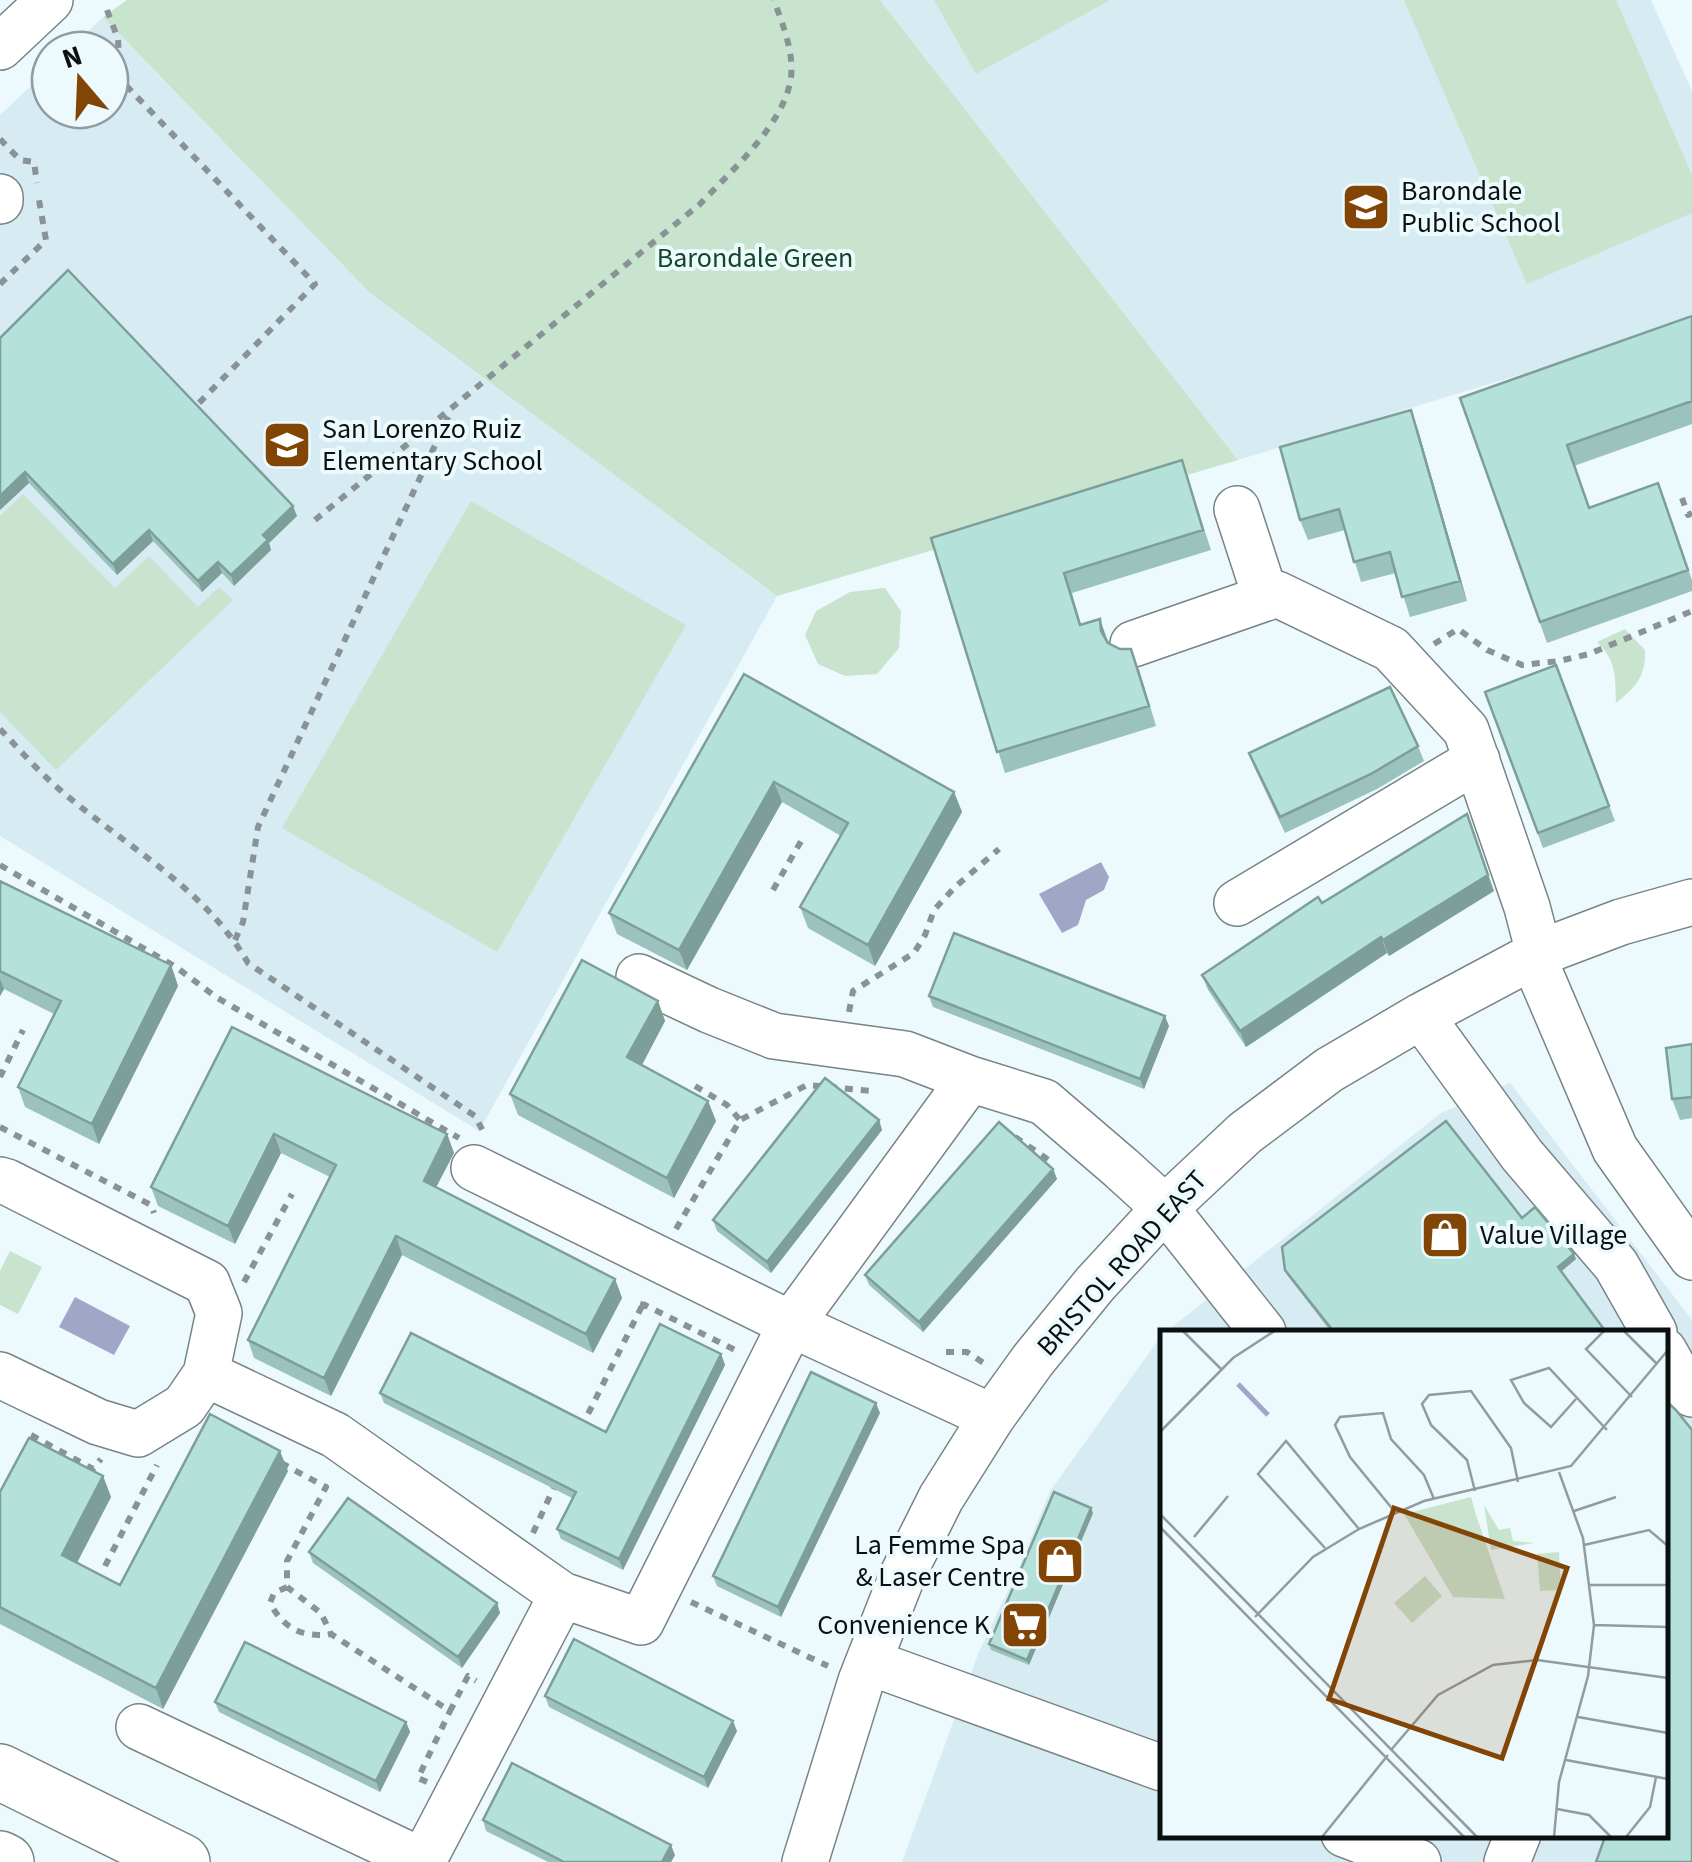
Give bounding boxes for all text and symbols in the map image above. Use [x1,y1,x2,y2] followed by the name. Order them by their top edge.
[30,30,130,130] north arrow
[57,35,88,79] text: N
[1401,171,1560,243] place label: Barondale Public School
[1340,181,1392,233] school or university icon: Barondale Public School
[657,238,853,278] park label: Barondale Green
[322,409,543,481] place label: San Lorenzo Ruiz Elementary School
[261,419,313,471] school or university icon: San Lorenzo Ruiz Elementary School
[1028,1161,1216,1365] street label: BRISTOL ROAD EAST
[1419,1209,1471,1261] shop icon: Value Village
[1480,1215,1627,1255] place label: Value Village
[1160,1330,1667,1837] inset map
[854,1525,1025,1597] place label: La Femme Spa & Laser Centre
[1034,1535,1086,1587] shop icon: La Femme Spa & Laser Centre
[999,1599,1051,1651] supermarket icon: Convenience K
[817,1605,991,1645] place label: Convenience K

